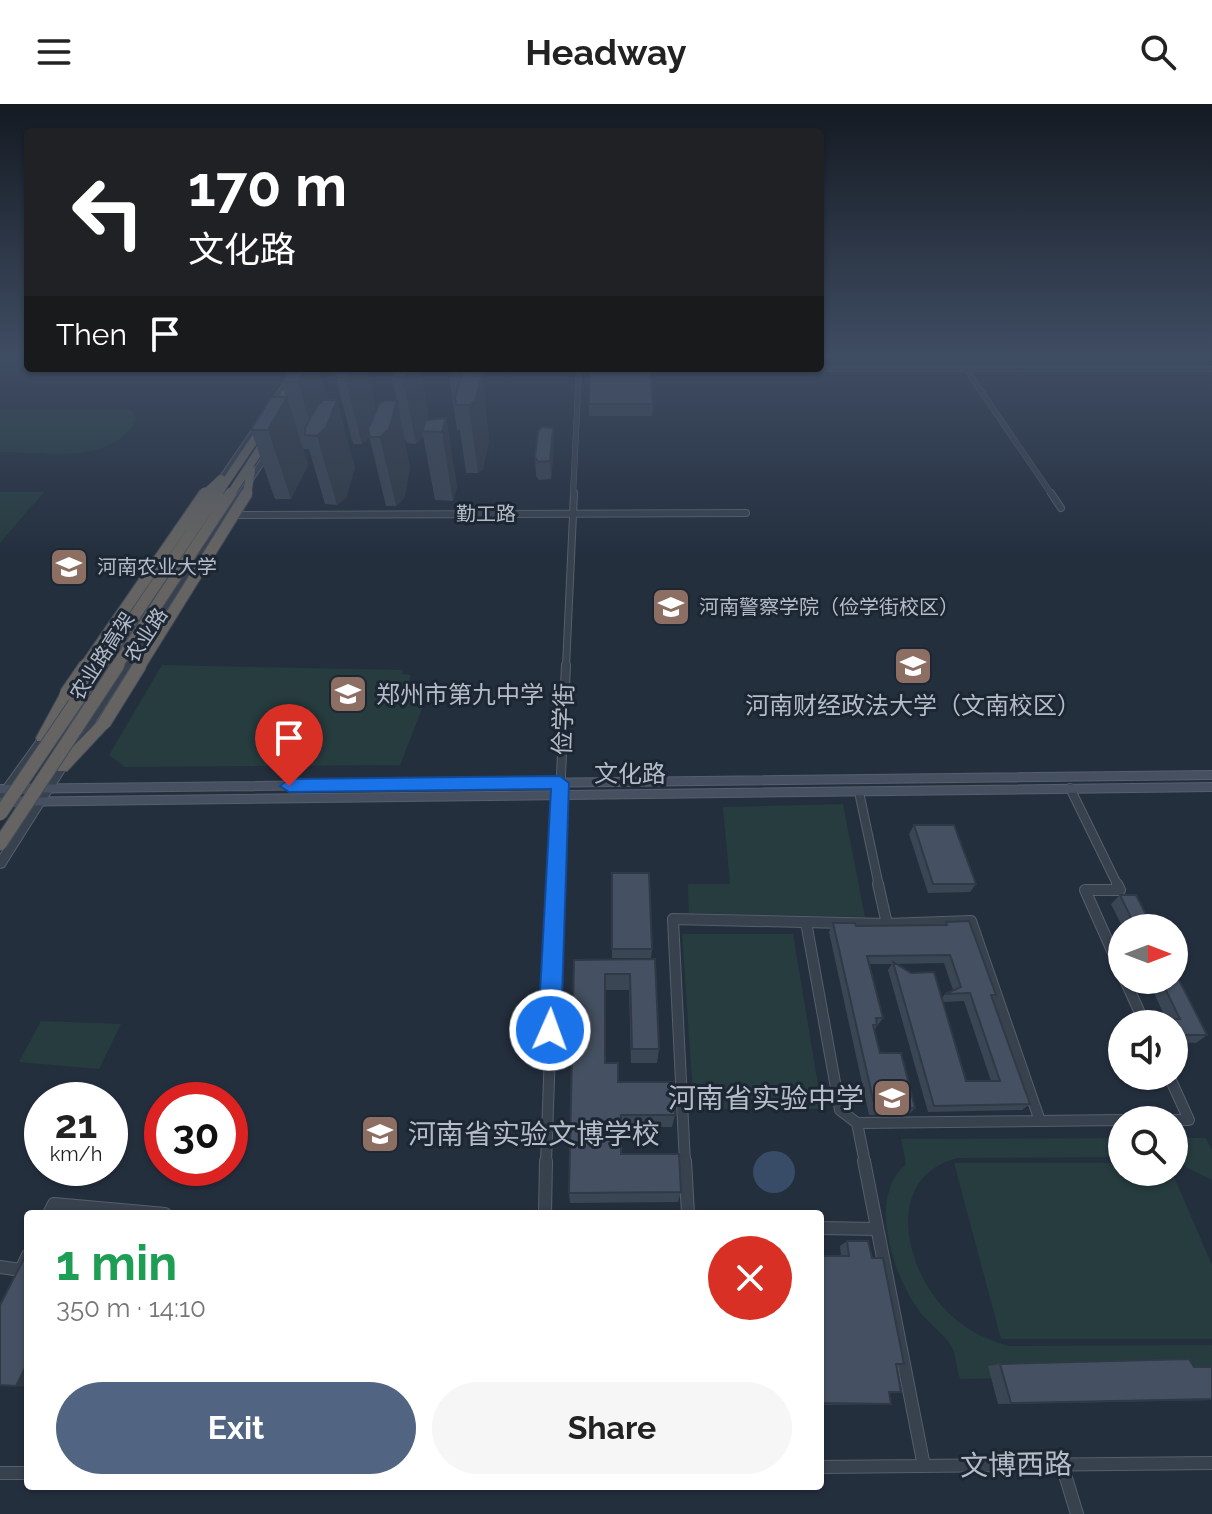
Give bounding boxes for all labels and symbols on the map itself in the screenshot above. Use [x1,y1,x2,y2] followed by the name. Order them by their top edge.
[456,502,516,526] street label: 勤工路
[48,546,90,588] school or university icon: 河南农业大学
[97,555,217,579] place label: 河南农业大学
[650,586,692,628] school or university icon: 河南警察学院（俭学街校区）
[699,595,959,619] place label: 河南警察学院（俭学街校区）
[120,603,172,667] street label: 农业路
[65,608,139,704] street label: 农业路高架
[892,645,934,687] school or university icon: 河南财经政法大学（文南校区）
[327,673,369,715] school or university icon: 郑州市第九中学
[376,680,544,709] place label: 郑州市第九中学
[547,683,579,755] street label: 俭学街
[745,691,1081,720] place label: 河南财经政法大学（文南校区）
[255,704,323,786] pin
[594,759,666,788] street label: 文化路
[1108,914,1188,994] north arrow
[508,988,592,1072] position arrow
[871,1077,913,1119] school or university icon: 河南省实验中学
[144,1082,248,1186] speed limit sign: 30
[668,1082,864,1115] place label: 河南省实验中学
[359,1113,401,1155] school or university icon: 河南省实验文博学校
[408,1118,660,1151] place label: 河南省实验文博学校
[960,1448,1072,1482] street label: 文博西路

